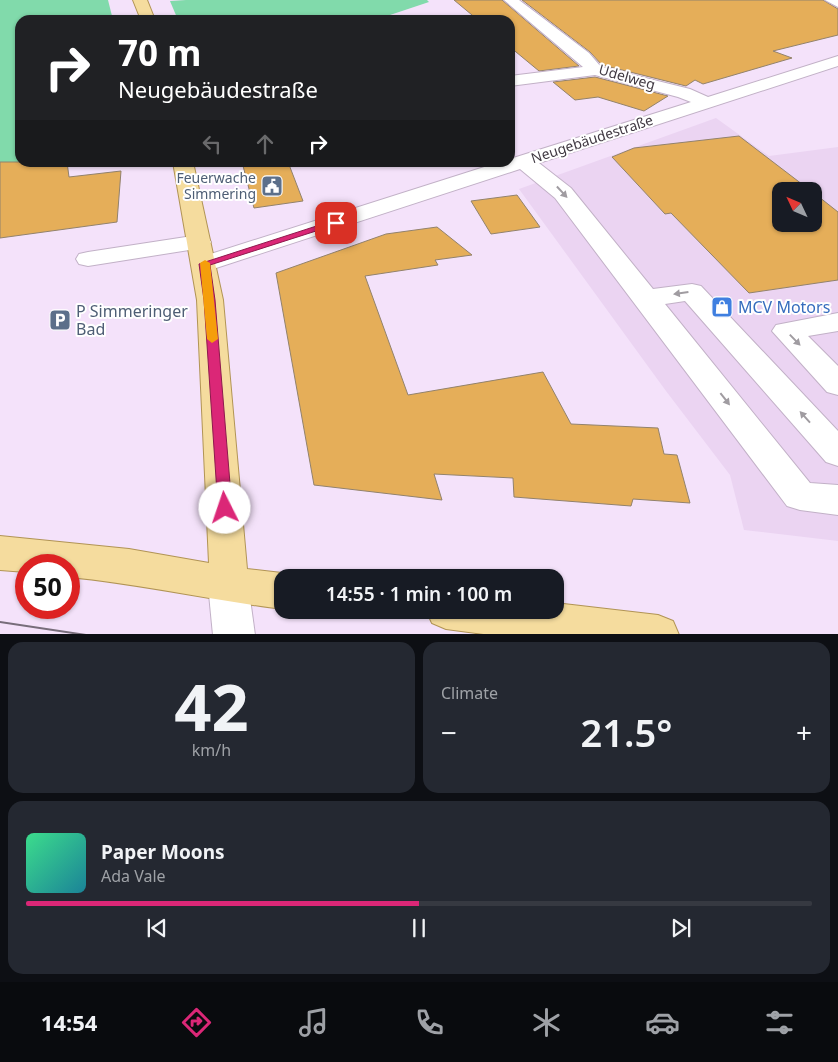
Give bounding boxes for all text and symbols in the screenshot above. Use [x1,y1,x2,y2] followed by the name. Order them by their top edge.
[118,29,201,76] text: 70 m
[35,35,100,100] icon: right
[597,59,658,94] street label: Udelweg
[118,74,318,104] text: Neugebäudestraße
[528,110,655,167] street label: Neugebäudestraße
[198,130,226,158] icon: left
[251,130,279,158] icon: ahead
[304,130,332,158] icon: right
[176,168,256,203] place label: Feuerwache Simmering
[260,174,284,198] public building icon: Feuerwache Simmering
[772,182,822,232] north arrow
[772,182,822,232] map controls
[556,186,568,198] one-way arrow
[315,202,357,244] pin
[322,209,350,237] icon: arrive
[673,289,689,297] one-way arrow
[710,295,734,319] shop icon: MCV Motors
[738,296,830,318] place label: MCV Motors
[76,300,188,340] place label: P Simmeringer Bad
[48,308,72,332] parking icon: P Simmeringer Bad
[789,334,801,346] one-way arrow
[719,392,730,405] one-way arrow
[799,411,811,423] one-way arrow
[198,481,250,533] position arrow
[15,554,80,619] speed limit sign: 50
[326,581,512,607] text: 14:55 · 1 min · 100 m
[174,662,249,750] text: 42
[441,682,498,704] text: Climate
[581,706,672,758] text: 21.5°
[441,713,457,751] text: −
[796,713,812,751] text: +
[192,739,231,761] text: km/h
[101,839,225,865] text: Paper Moons
[101,865,166,887] text: Ada Vale
[143,914,171,942] icon: previous
[405,914,433,942] icon: pause
[667,914,695,942] icon: next
[179,1005,214,1040] icon: directions
[296,1005,331,1040] icon: music
[412,1005,447,1040] icon: phone
[529,1005,564,1040] icon: climate
[645,1005,680,1040] icon: car
[762,1005,797,1040] icon: filters
[41,1007,97,1037] text: 14:54

